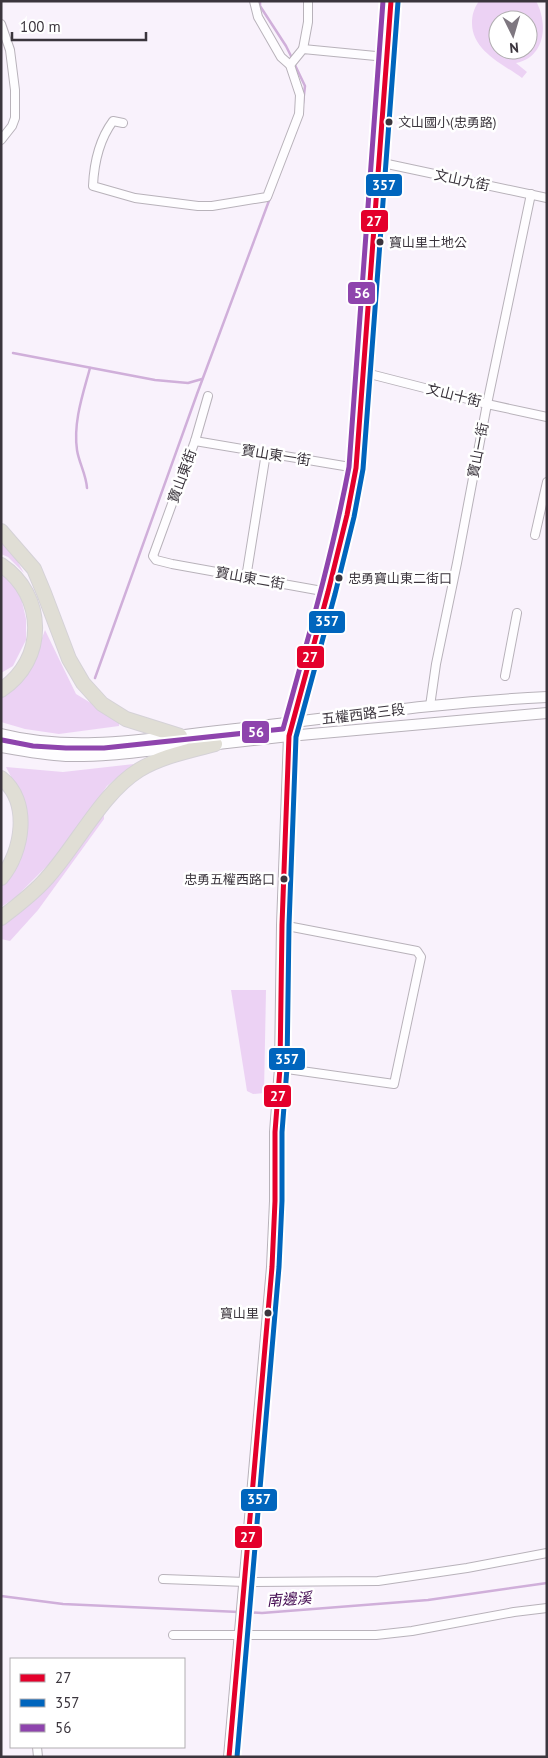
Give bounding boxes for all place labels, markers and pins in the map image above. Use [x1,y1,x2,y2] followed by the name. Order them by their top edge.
[398,114,496,131] place label: 文山國小(忠勇路)
[384,117,394,127] marker: 文山國小(忠勇路)
[389,234,467,251] place label: 寶山里土地公
[375,237,385,247] marker: 寶山里土地公
[348,570,452,587] place label: 忠勇寶山東二街口
[334,573,344,583] marker: 忠勇寶山東二街口
[184,871,275,888] place label: 忠勇五權西路口
[279,874,289,884] marker: 忠勇五權西路口
[220,1305,259,1322] place label: 寶山里
[263,1308,273,1318] marker: 寶山里

